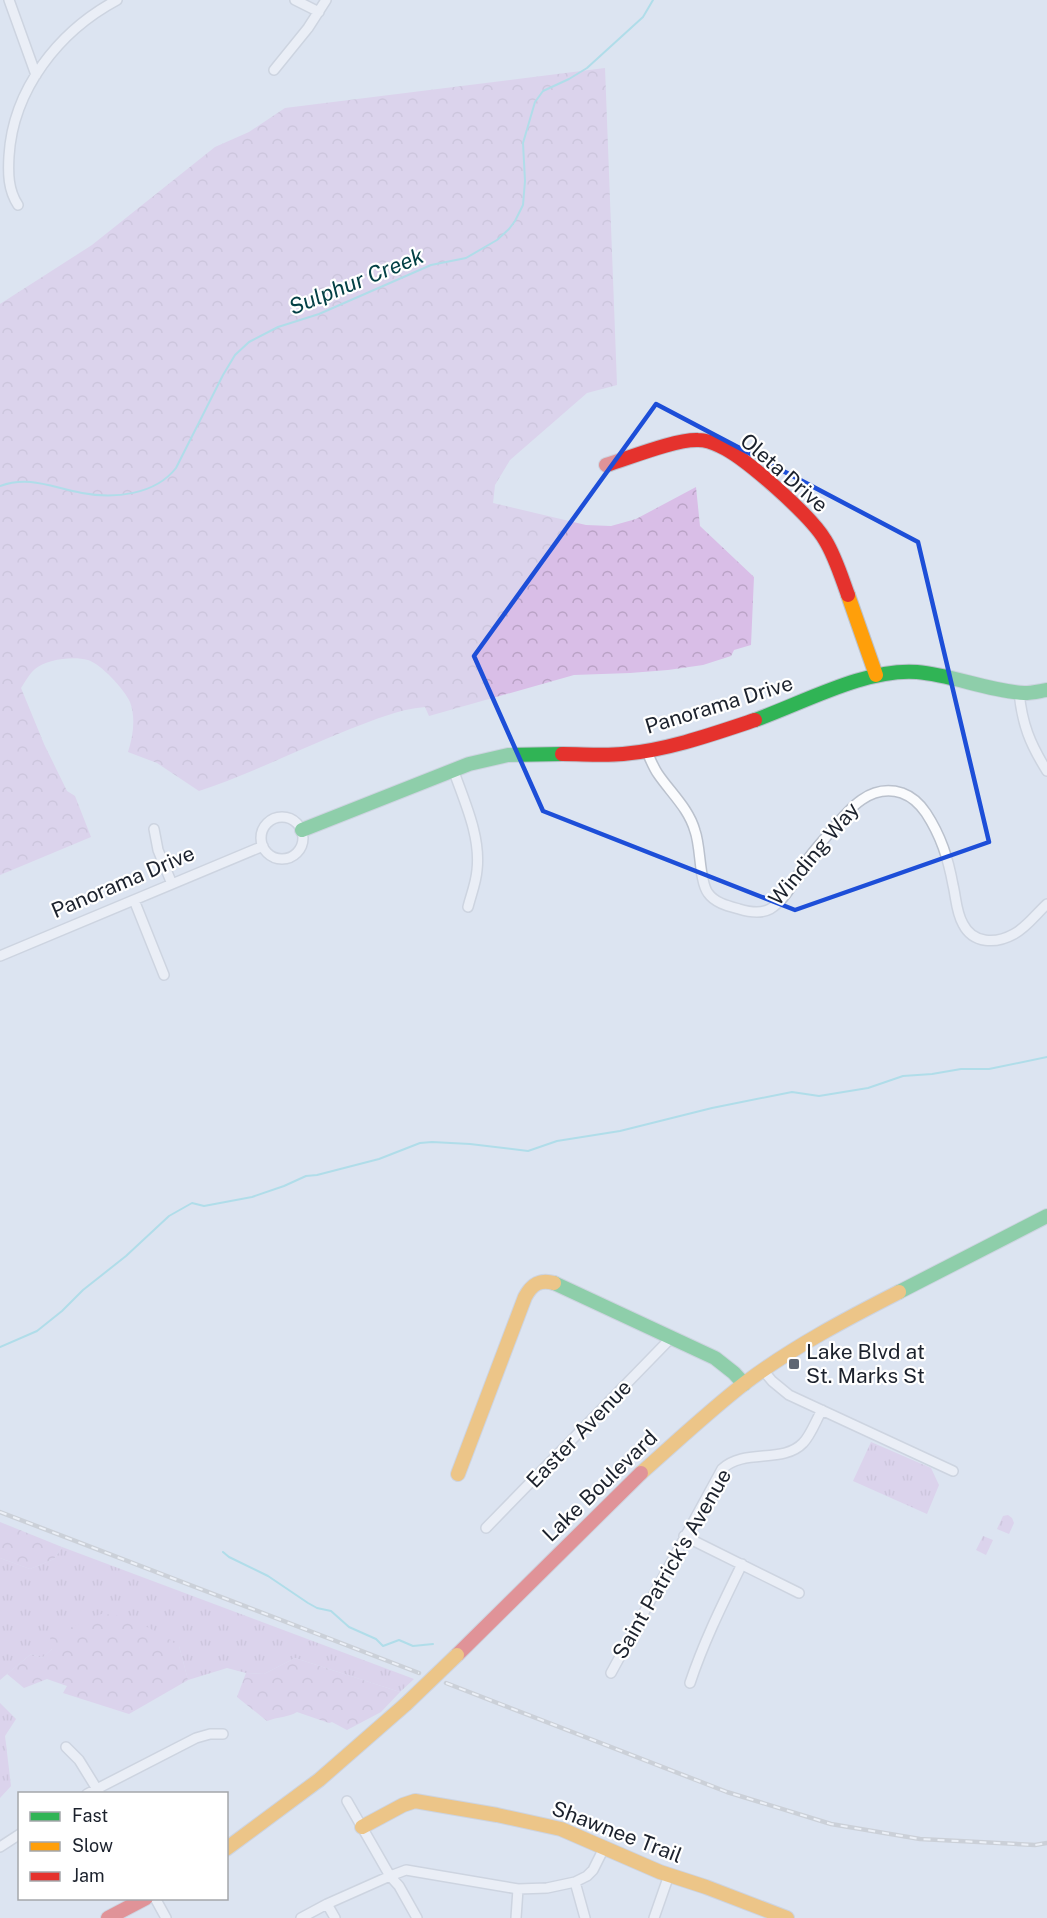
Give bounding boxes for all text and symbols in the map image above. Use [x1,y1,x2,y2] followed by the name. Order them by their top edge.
[285,242,427,320] water label: Sulphur Creek
[736,428,833,517] street label: Oleta Drive
[642,670,796,739] street label: Panorama Drive
[763,797,864,910] street label: Winding Way
[47,840,198,923] street label: Panorama Drive
[806,1339,925,1388] place label: Lake Blvd at St. Marks St
[787,1357,801,1371] marker: Lake Blvd at St. Marks St
[521,1375,636,1493] street label: Easter Avenue
[537,1425,662,1547] street label: Lake Boulevard
[607,1464,736,1663] street label: Saint Patrick's Avenue
[18,1792,228,1900] legend
[548,1795,686,1868] street label: Shawnee Trail
[72,1805,108,1826] text: Fast
[72,1835,113,1856] text: Slow
[72,1865,105,1886] text: Jam

